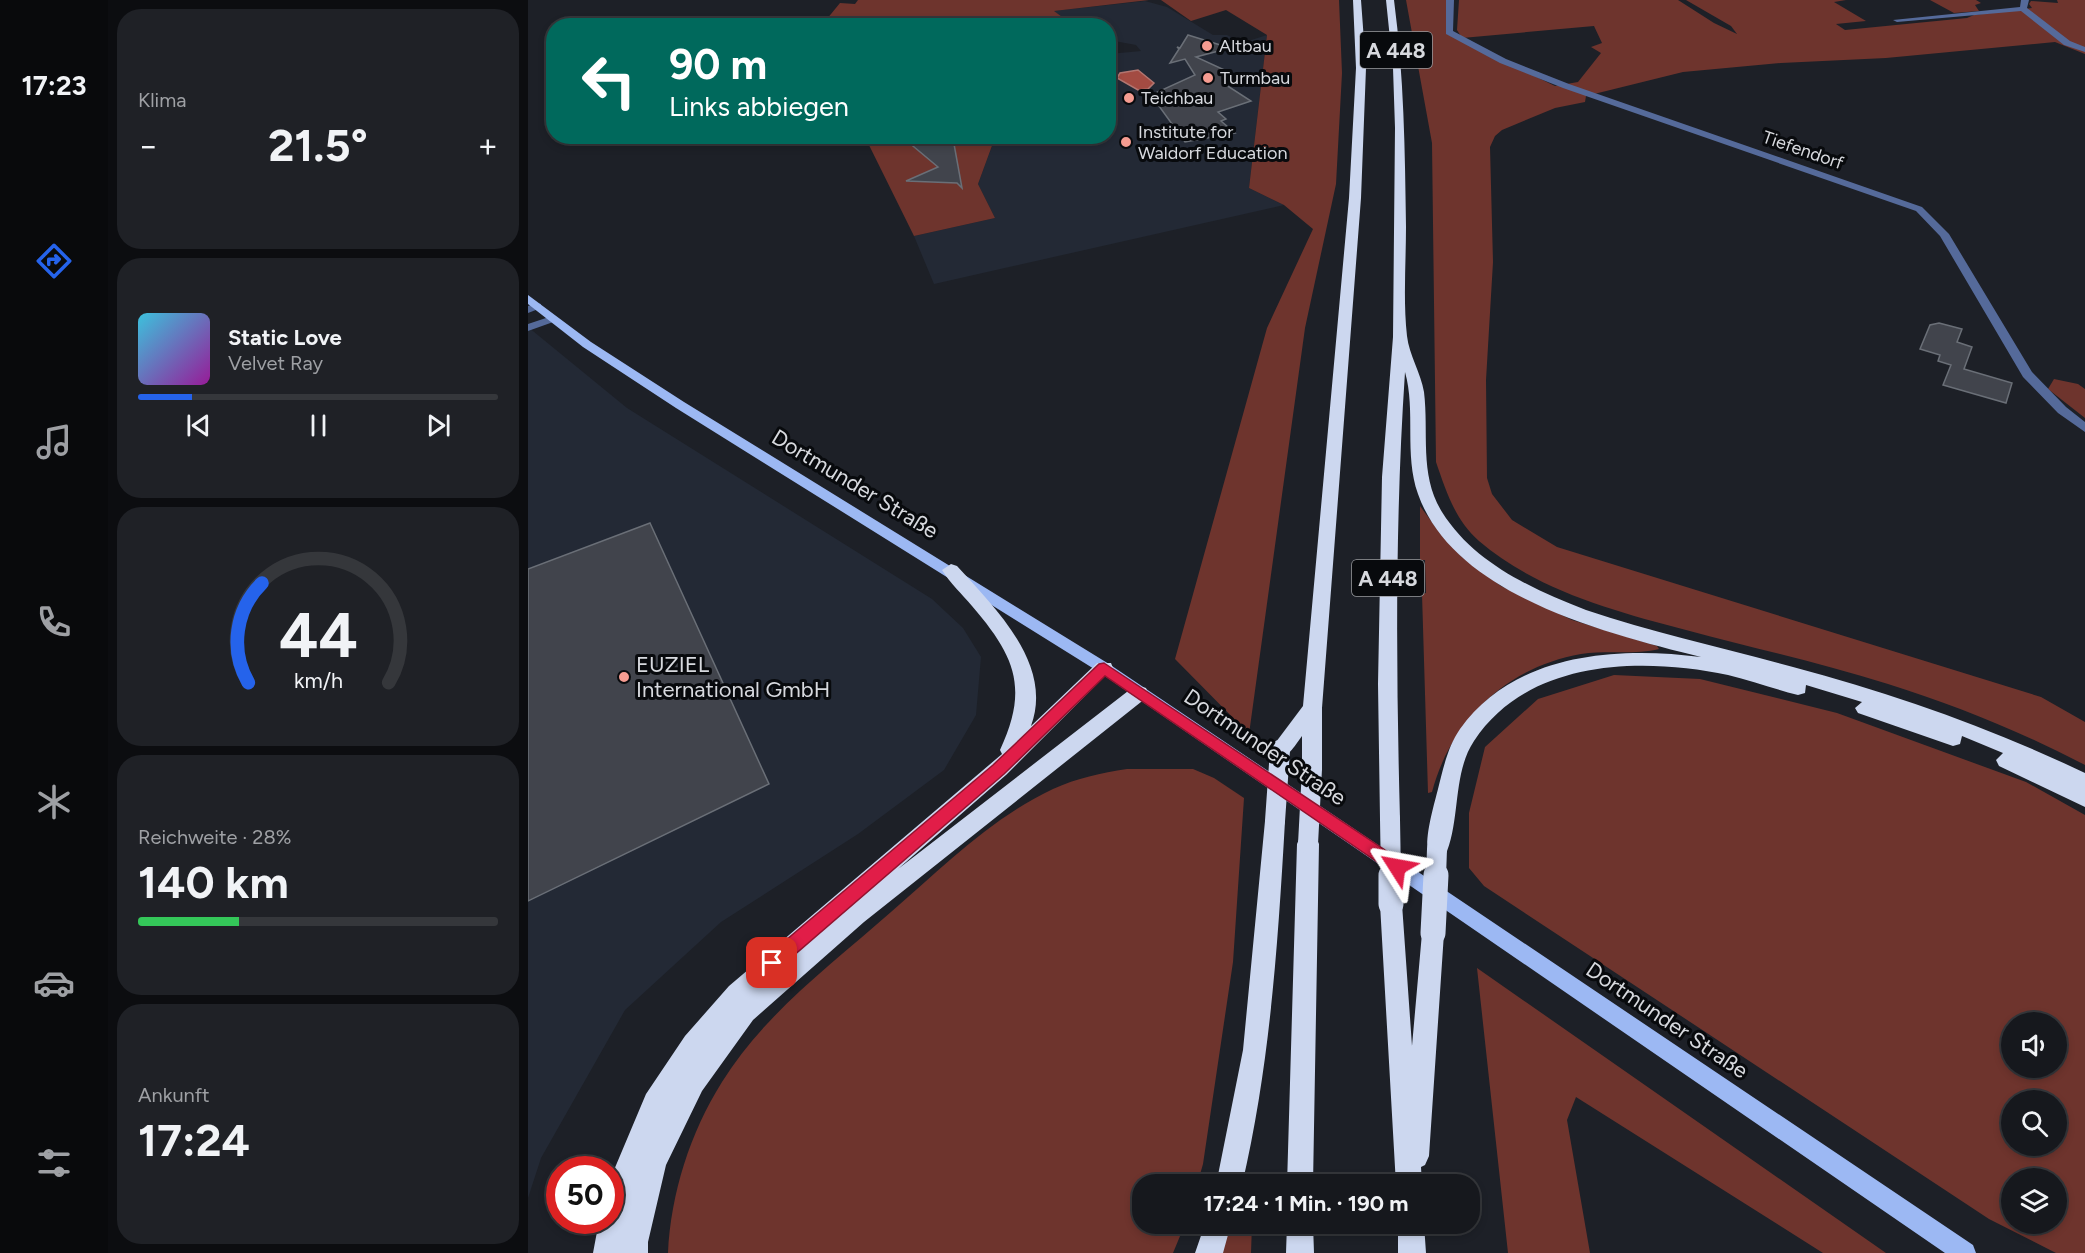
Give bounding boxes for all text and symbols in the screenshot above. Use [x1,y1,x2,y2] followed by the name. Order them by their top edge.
[1360,32,1432,68] road number: A 448
[1219,35,1272,57] place label: Altbau
[669,39,767,90] text: 90 m
[1200,39,1214,53] marker: Altbau
[570,42,648,120] icon: left
[1220,67,1290,89] place label: Turmbau
[21,69,87,102] text: 17:23
[1201,71,1215,85] marker: Turmbau
[1141,87,1213,109] place label: Teichbau
[138,88,186,112] text: Klima
[669,90,849,123] text: Links abbiegen
[1122,91,1136,105] marker: Teichbau
[268,118,368,172] text: 21.5°
[1138,121,1287,164] place label: Institute for Waldorf Education
[138,126,159,165] text: −
[477,126,498,165] text: +
[1760,126,1847,174] street label: Tiefendorf
[1119,135,1133,149] marker: Institute for Waldorf Education
[33,240,75,282] icon: directions
[228,324,342,351] text: Static Love
[228,351,323,375] text: Velvet Ray
[182,409,215,442] icon: previous
[302,409,335,442] icon: pause
[422,409,455,442] icon: next
[33,421,75,463] icon: music
[767,424,943,544] street label: Dortmunder Straße
[1352,560,1424,596] road number: A 448
[278,599,357,674] text: 44
[33,601,75,643] icon: phone
[636,651,830,703] place label: EUZIEL International GmbH
[294,669,342,694] text: km/h
[617,670,631,684] marker: EUZIEL International GmbH
[1179,683,1351,811] street label: Dortmunder Straße
[33,781,75,823] icon: climate
[138,825,292,849] text: Reichweite · 28%
[1365,835,1429,899] position arrow
[138,855,289,909] text: 140 km
[746,937,797,988] pin
[755,946,788,979] icon: arrive
[1581,956,1753,1084] street label: Dortmunder Straße
[33,962,75,1004] icon: car
[2001,1012,2067,1234] map controls
[2001,1012,2067,1078] button: sound
[138,1083,210,1107] text: Ankunft
[2001,1090,2067,1156] button: search
[138,1113,250,1167] text: 17:24
[33,1142,75,1184] icon: filters
[546,1156,624,1234] speed limit sign: 50
[2001,1168,2067,1234] button: layers
[1204,1190,1409,1217] text: 17:24 · 1 Min. · 190 m

